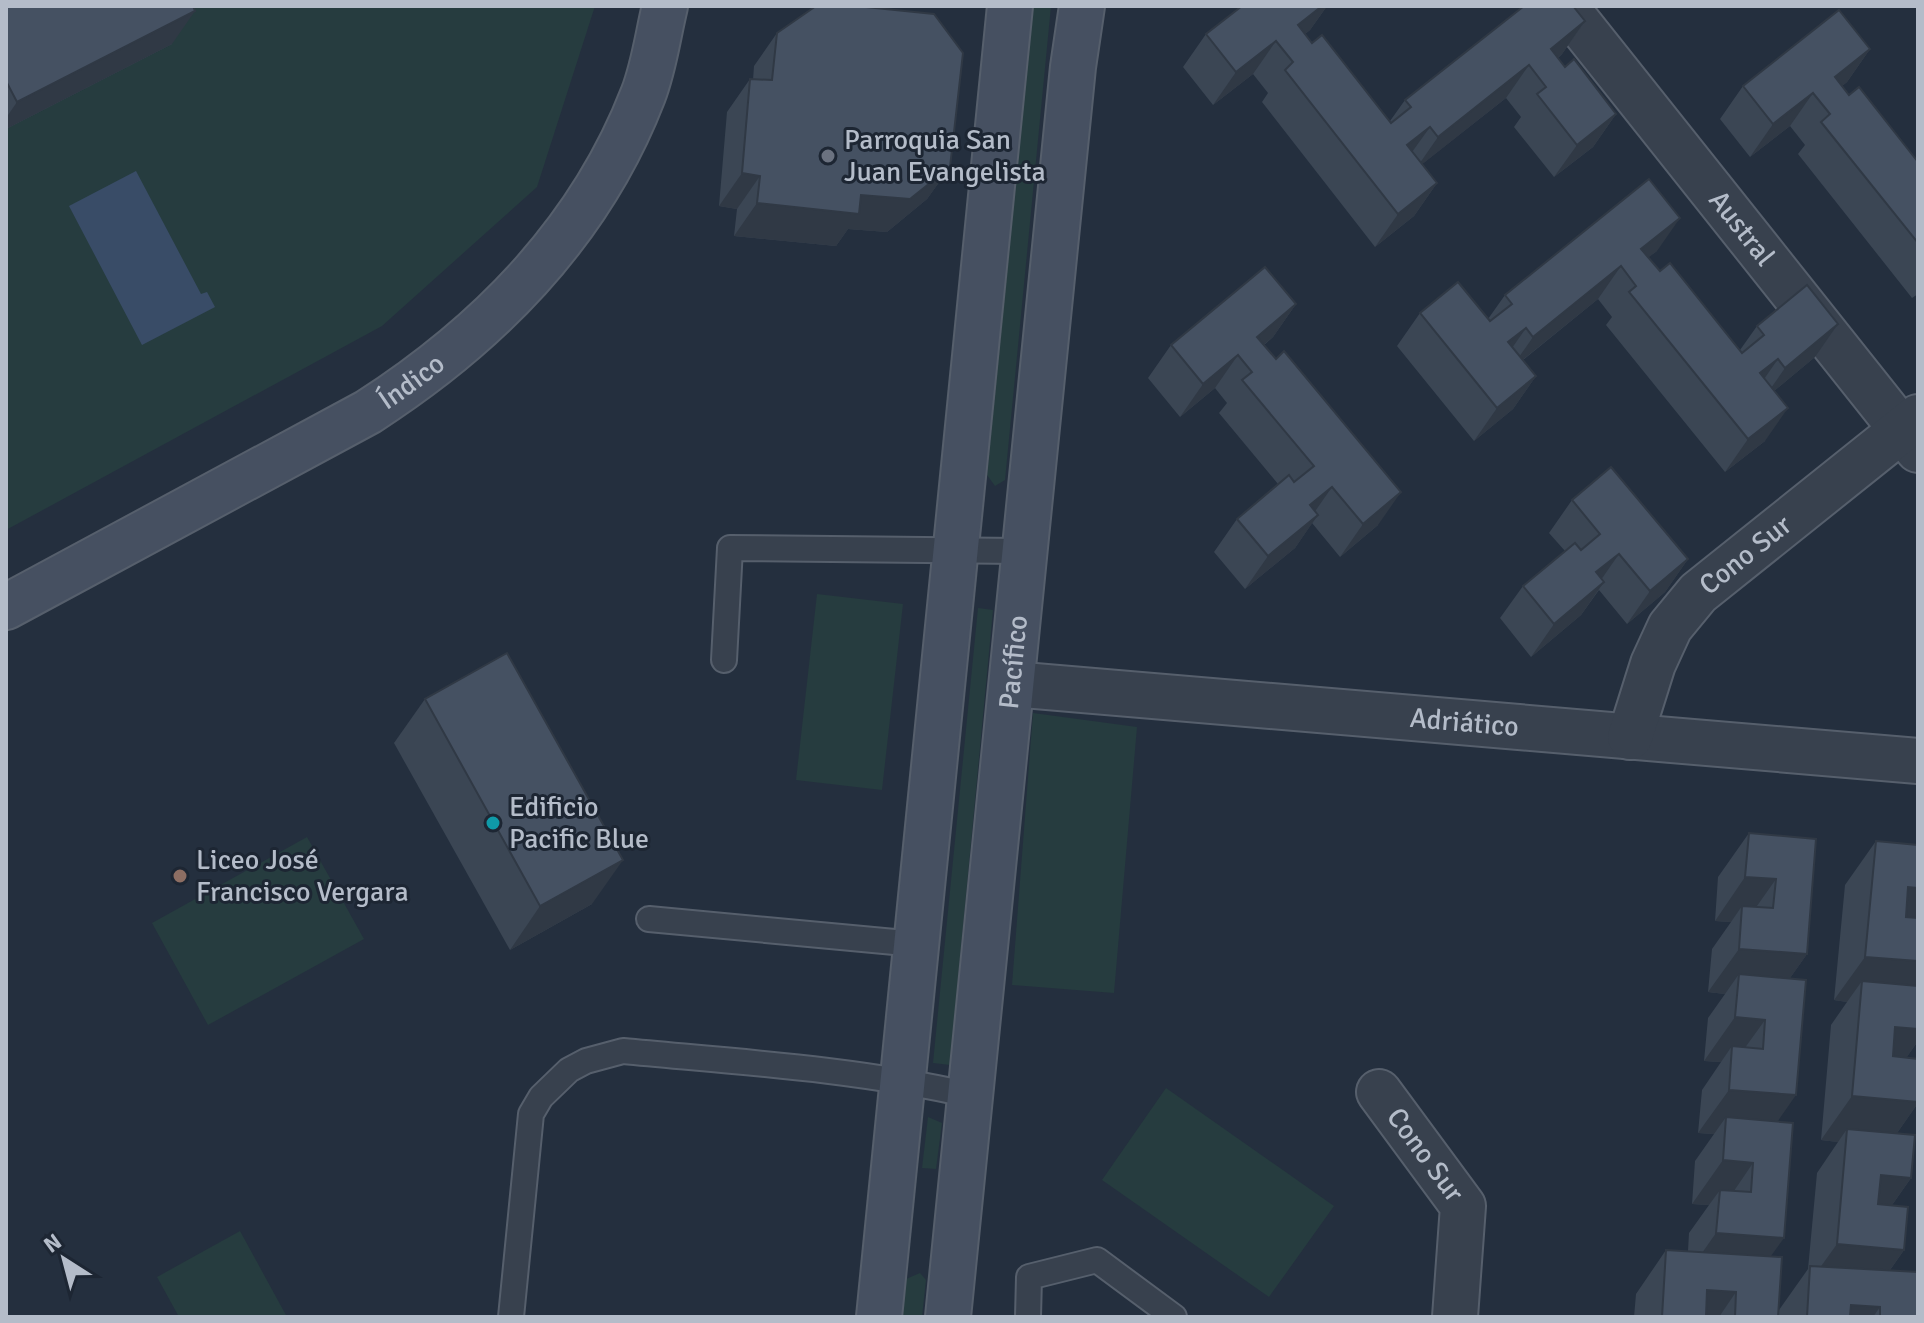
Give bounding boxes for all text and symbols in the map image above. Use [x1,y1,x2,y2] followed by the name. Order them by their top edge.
[844,123,1046,189] place label: Parroquia San Juan Evangelista
[819,147,837,165] marker: Parroquia San Juan Evangelista
[1701,184,1782,273] street label: Austral
[372,347,451,417] street label: Índico
[1692,507,1799,602] street label: Cono Sur
[992,614,1035,711] street label: Pacífico
[1408,701,1520,744] street label: Adriático
[509,790,649,856] place label: Edificio Pacific Blue
[484,814,502,832] marker: Edificio Pacific Blue
[196,843,409,909] place label: Liceo José Francisco Vergara
[171,867,189,885] marker: Liceo José Francisco Vergara
[1379,1101,1472,1209] street label: Cono Sur
[24,1219,104,1299] north arrow
[38,1228,67,1259] text: N

